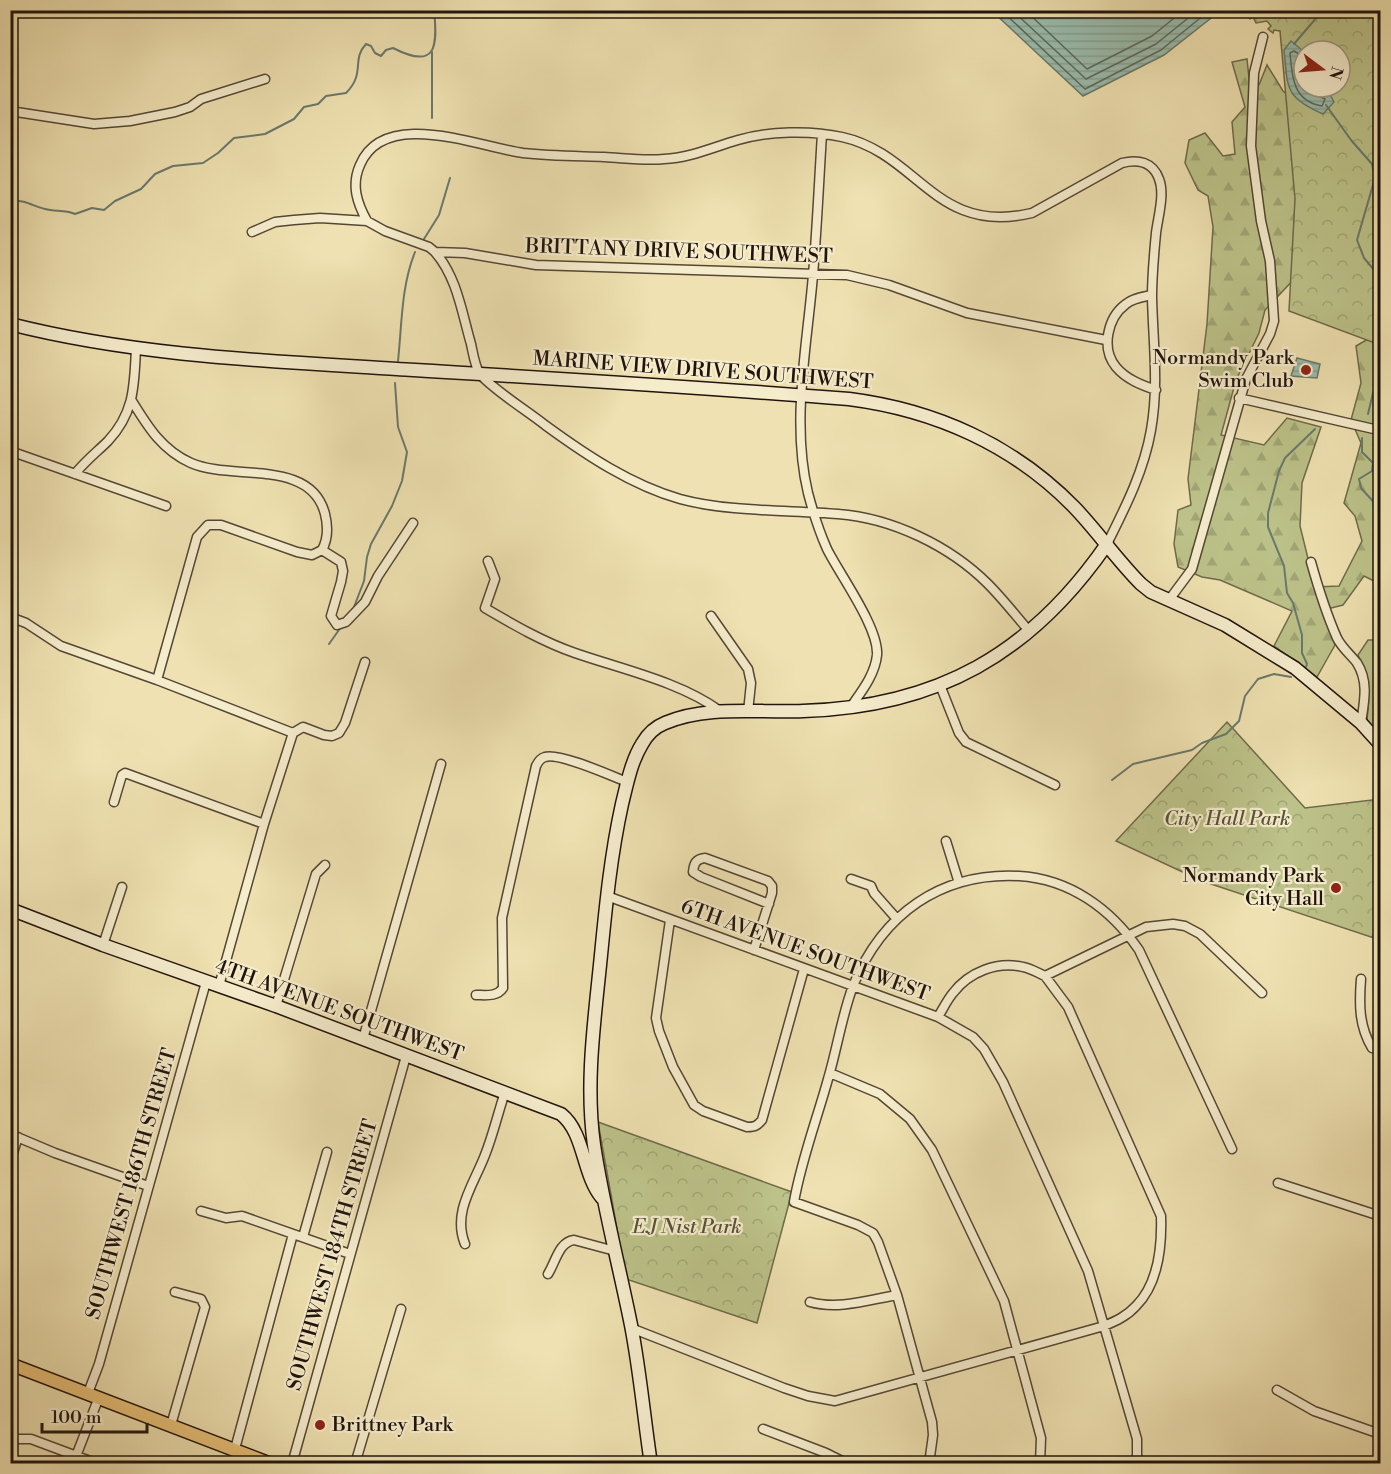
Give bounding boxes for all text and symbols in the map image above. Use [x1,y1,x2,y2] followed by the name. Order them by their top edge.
[1292,39,1352,99] north arrow
[1324,64,1347,82] text: N
[524,234,833,270] street label: BRITTANY DRIVE SOUTHWEST
[1152,346,1296,394] place label: Normandy Park Swim Club
[532,347,874,395] street label: MARINE VIEW DRIVE SOUTHWEST
[1299,363,1313,377] marker: Normandy Park Swim Club
[1164,807,1290,832] park label: City Hall Park
[1182,864,1326,912] place label: Normandy Park City Hall
[1329,881,1343,895] marker: Normandy Park City Hall
[677,894,933,1008] street label: 6TH AVENUE SOUTHWEST
[211,954,467,1068] street label: 4TH AVENUE SOUTHWEST
[81,1045,183,1323] street label: SOUTHWEST 186TH STREET
[282,1116,384,1394] street label: SOUTHWEST 184TH STREET
[632,1215,741,1240] park label: E.J Nist Park
[42,1396,147,1434] scale bar
[51,1406,102,1429] text: 100 m
[331,1413,455,1438] place label: Brittney Park
[313,1418,327,1432] marker: Brittney Park

